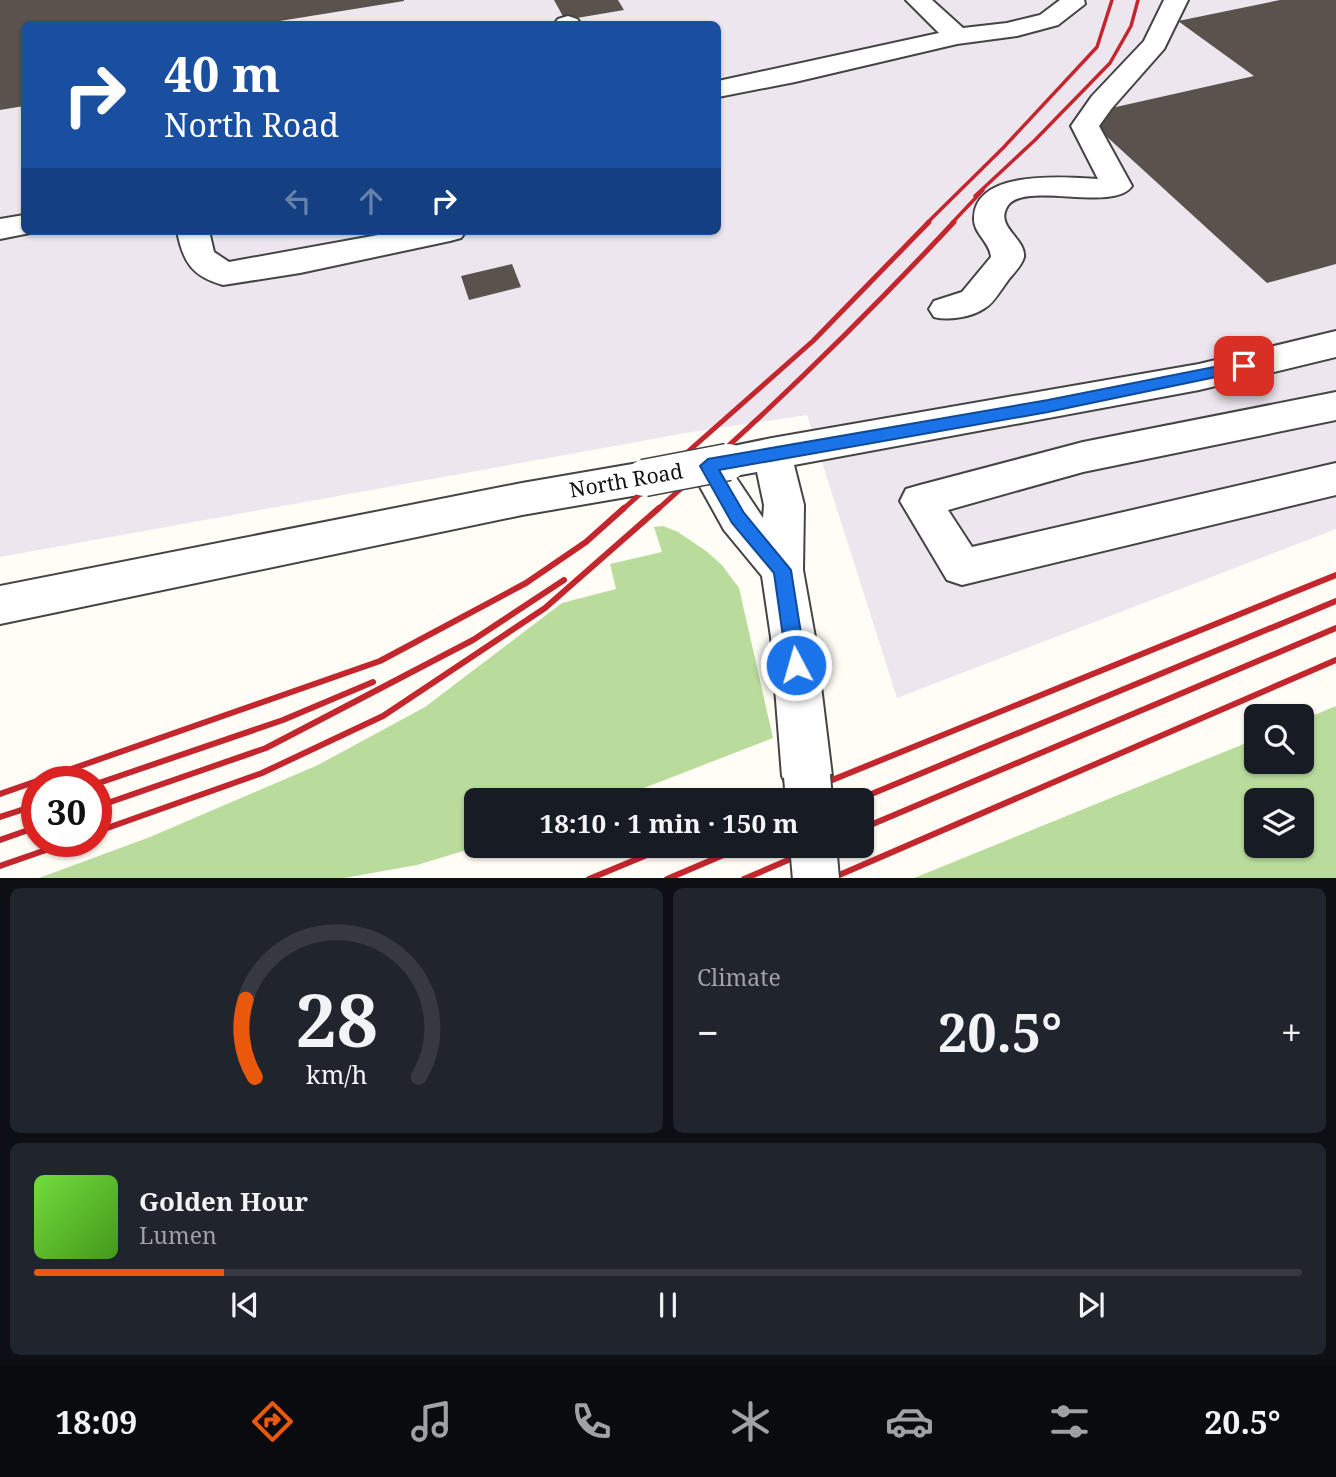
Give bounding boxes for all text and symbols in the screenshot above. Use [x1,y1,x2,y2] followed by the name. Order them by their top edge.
[164,40,280,106] text: 40 m
[49,49,140,140] icon: right
[164,103,339,146] text: North Road
[279,182,317,220] icon: left
[352,182,390,220] icon: ahead
[425,182,463,220] icon: right
[1214,336,1274,396] pin
[1225,347,1263,385] icon: arrive
[567,456,685,504] street label: North Road
[759,628,833,702] position arrow
[1244,704,1314,858] map controls
[1244,704,1314,774] button: search
[21,766,112,857] speed limit sign: 30
[1244,788,1314,858] button: layers
[539,805,799,841] text: 18:10 · 1 min · 150 m
[697,961,781,993] text: Climate
[295,969,378,1068] text: 28
[938,996,1062,1067] text: 20.5°
[697,1006,719,1058] text: −
[1281,1006,1302,1058] text: +
[306,1056,367,1090] text: km/h
[139,1183,308,1219] text: Golden Hour
[139,1219,217,1251] text: Lumen
[226,1286,264,1324] icon: previous
[649,1286,687,1324] icon: pause
[1072,1286,1110,1324] icon: next
[248,1397,297,1446] icon: directions
[407,1397,456,1446] icon: music
[567,1397,616,1446] icon: phone
[726,1397,775,1446] icon: climate
[885,1397,934,1446] icon: car
[1045,1397,1094,1446] icon: filters
[55,1400,137,1443] text: 18:09
[1204,1400,1281,1443] text: 20.5°

